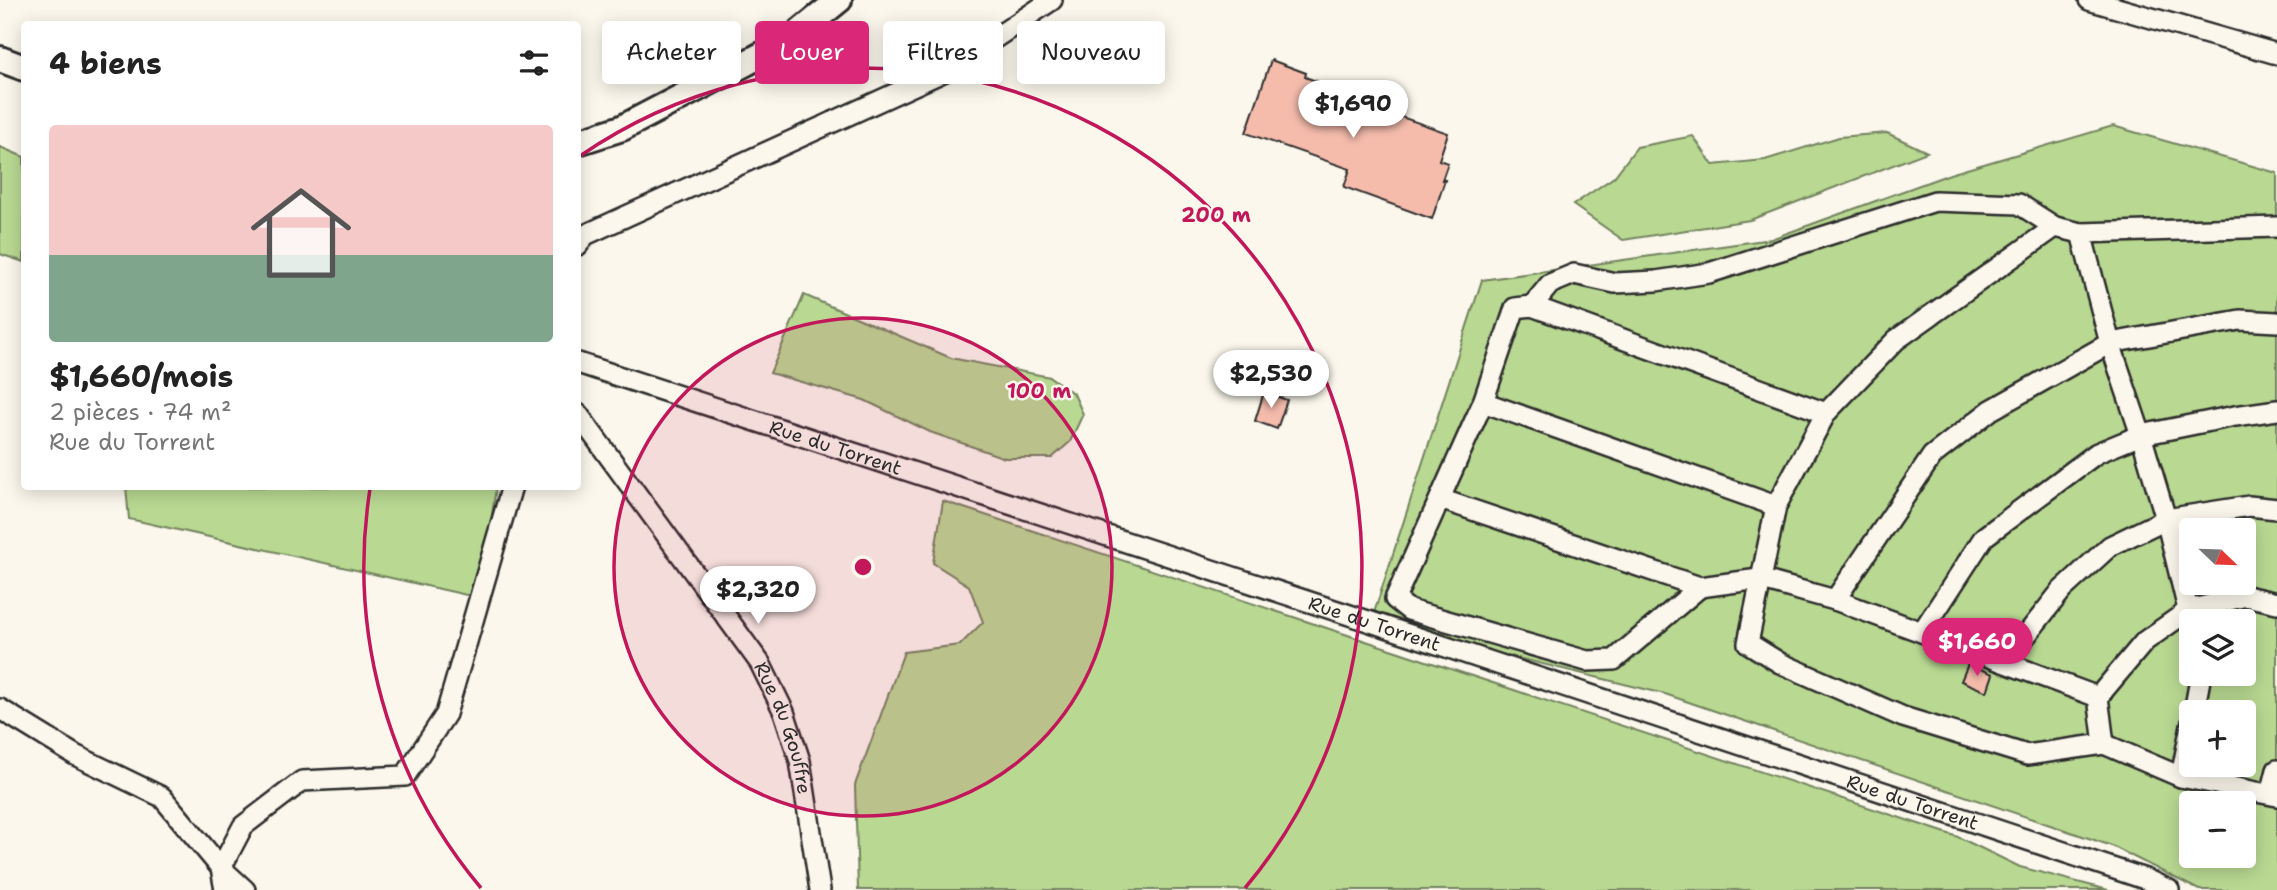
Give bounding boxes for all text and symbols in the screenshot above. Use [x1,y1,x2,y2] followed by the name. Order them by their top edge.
[602,21,741,84] chip: Acheter
[755,21,869,84] chip: Louer
[883,21,1003,84] chip: Filtres
[1017,21,1165,84] chip: Nouveau
[49,43,162,84] text: 4 biens
[515,44,553,82] icon: filters
[1296,80,1410,140] pin: $1,690
[1314,88,1392,118] text: $1,690
[238,170,364,296] icon: home
[1181,201,1251,229] text: 200 m
[1214,350,1328,410] pin: $2,530
[49,356,233,397] text: $1,660/mois
[1229,358,1313,388] text: $2,530
[1007,377,1071,405] text: 100 m
[49,397,232,427] text: 2 pièces · 74 m²
[766,414,905,481] street label: Rue du Torrent
[49,427,215,457] text: Rue du Torrent
[2179,518,2256,595] north arrow
[2179,518,2256,868] map controls
[851,555,875,579] centre of rings
[701,566,815,626] pin: $2,320
[716,574,800,604] text: $2,320
[1305,590,1444,657] street label: Rue du Torrent
[2179,609,2256,686] button: layers
[1920,618,2034,678] pin: $1,660
[1938,626,2016,656] text: $1,660
[748,658,817,796] street label: Rue du Gouffre
[2179,700,2256,777] button: +
[1843,769,1982,836] street label: Rue du Torrent
[2179,791,2256,868] button: −

